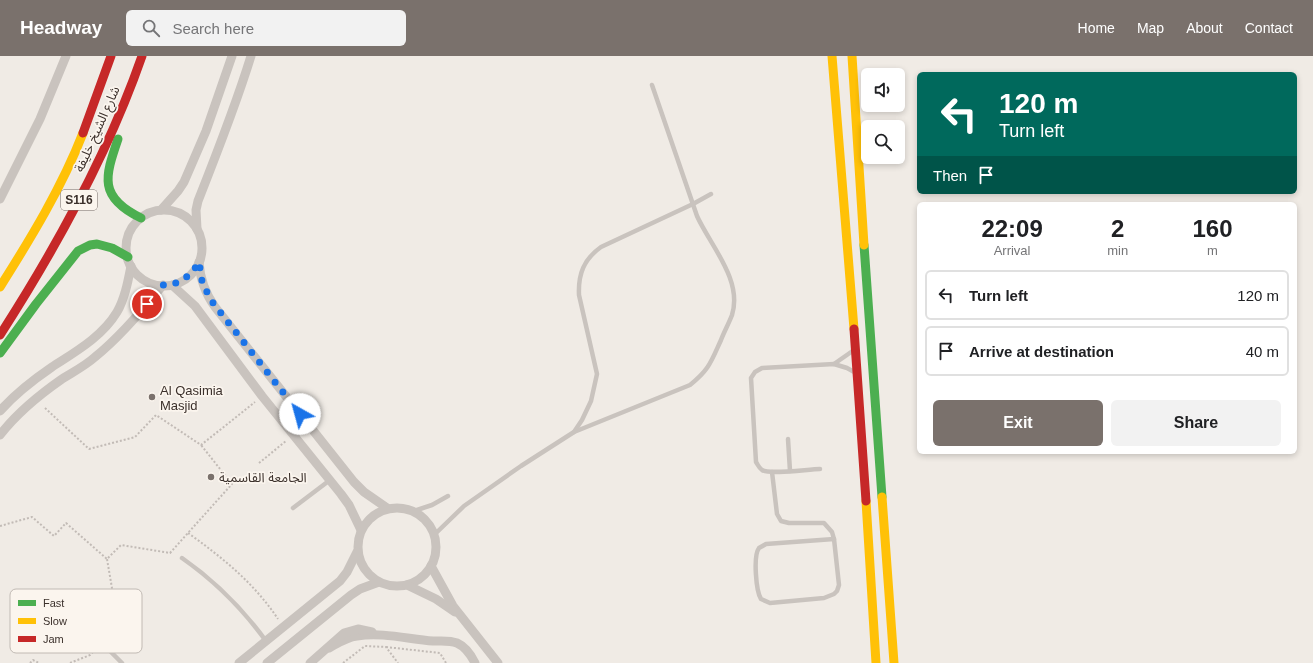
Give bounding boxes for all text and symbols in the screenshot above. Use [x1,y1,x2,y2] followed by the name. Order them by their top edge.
[126,10,406,46] search box
[20,17,102,38] text: Headway
[140,17,162,39] icon: search
[172,20,254,37] text: Search here
[1078,20,1115,36] text: Home
[1137,20,1164,36] text: Map
[1186,20,1223,36] text: About
[1245,20,1293,36] text: Contact
[861,68,905,164] map controls
[861,68,905,112] button: sound
[71,84,125,176] street label: شارع الشيخ خليفة
[933,88,985,140] icon: left
[999,88,1078,119] text: 120 m
[861,120,905,164] button: search
[999,121,1064,141] text: Turn left
[975,164,997,186] icon: arrive
[933,167,967,184] text: Then
[61,190,97,210] road number: S116
[981,215,1043,242] text: 22:09
[1111,215,1124,242] text: 2
[1193,215,1233,242] text: 160
[994,243,1031,258] text: Arrival
[1107,243,1128,258] text: min
[1207,243,1218,258] text: m
[935,284,957,306] icon: left
[130,287,164,321] pin
[969,287,1028,304] text: Turn left
[1237,287,1279,304] text: 120 m
[136,293,158,315] icon: arrive
[935,340,957,362] icon: arrive
[969,343,1114,360] text: Arrive at destination
[1246,343,1279,360] text: 40 m
[160,383,224,413] place label: Al Qasimia Masjid
[147,392,157,402] marker: Al Qasimia Masjid
[279,393,321,435] position arrow
[933,400,1103,446] button: Exit
[1111,400,1281,446] button: Share
[219,470,307,485] place label: الجامعة القاسمية
[206,472,216,482] marker: الجامعة القاسمية
[10,589,142,653] legend
[43,597,64,609] text: Fast
[43,615,67,627] text: Slow
[43,633,64,645] text: Jam

